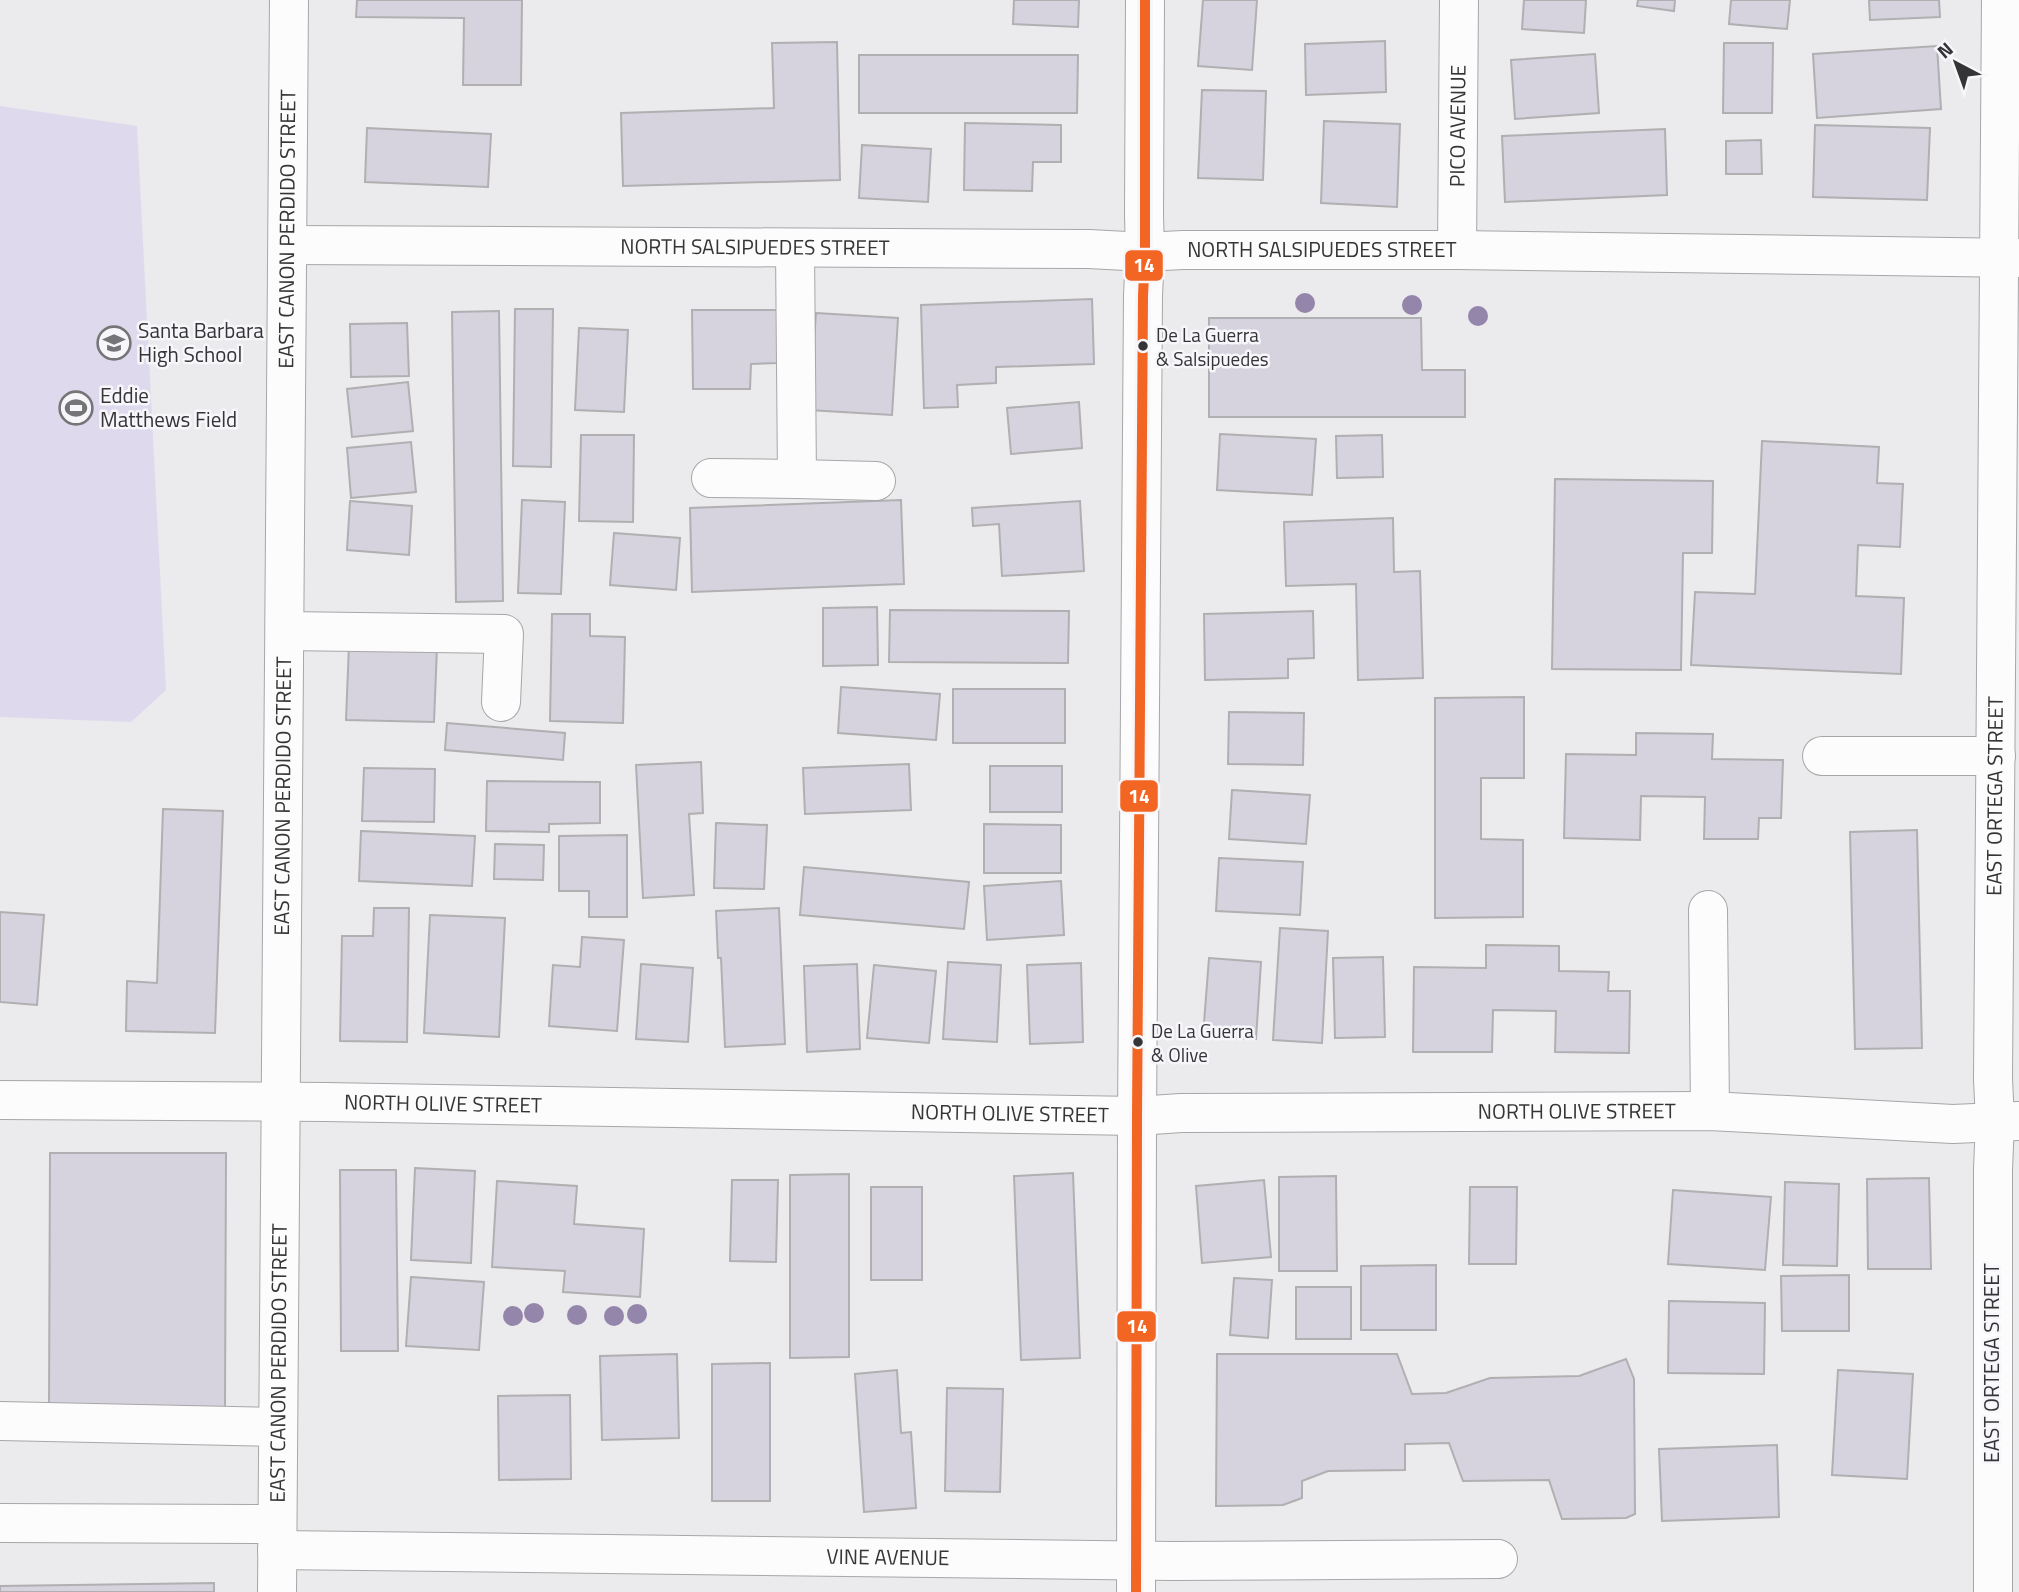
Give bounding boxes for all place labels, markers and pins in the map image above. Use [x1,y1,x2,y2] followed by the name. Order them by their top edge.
[138,314,264,370] place label: Santa Barbara High School
[1156,320,1269,373] place label: De La Guerra & Salsipuedes
[95,324,133,362] school or university icon: Santa Barbara High School
[1136,339,1150,353] marker: De La Guerra & Salsipuedes
[100,379,237,435] place label: Eddie Matthews Field
[57,389,95,427] sports icon: Eddie Matthews Field
[1151,1016,1254,1069] place label: De La Guerra & Olive
[1131,1035,1145,1049] marker: De La Guerra & Olive

